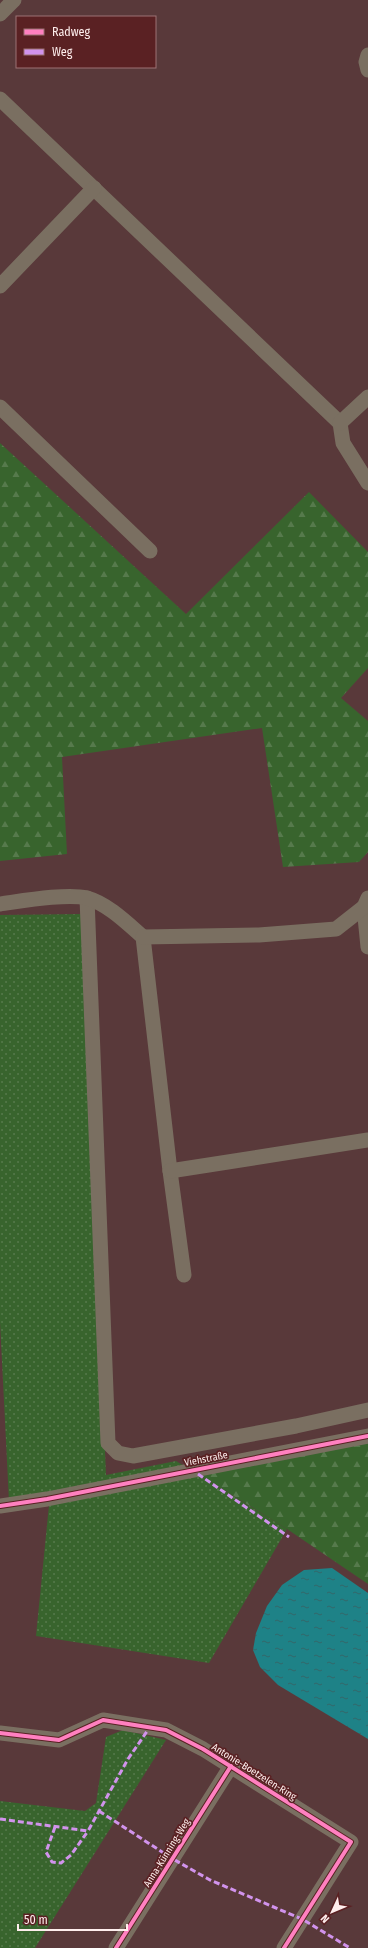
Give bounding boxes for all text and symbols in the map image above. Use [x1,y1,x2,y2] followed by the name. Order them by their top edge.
[16,16,156,68] legend
[52,25,91,39] text: Radweg
[52,45,73,59] text: Weg
[183,1449,229,1469] street label: Viehstraße
[209,1741,299,1803] street label: Antonie-Boetzelen-Ring
[141,1816,193,1889] street label: Anna-Künning-Weg
[312,1892,352,1932] north arrow
[18,1906,127,1932] scale bar
[318,1912,332,1925] text: N
[24,1913,48,1927] text: 50 m

